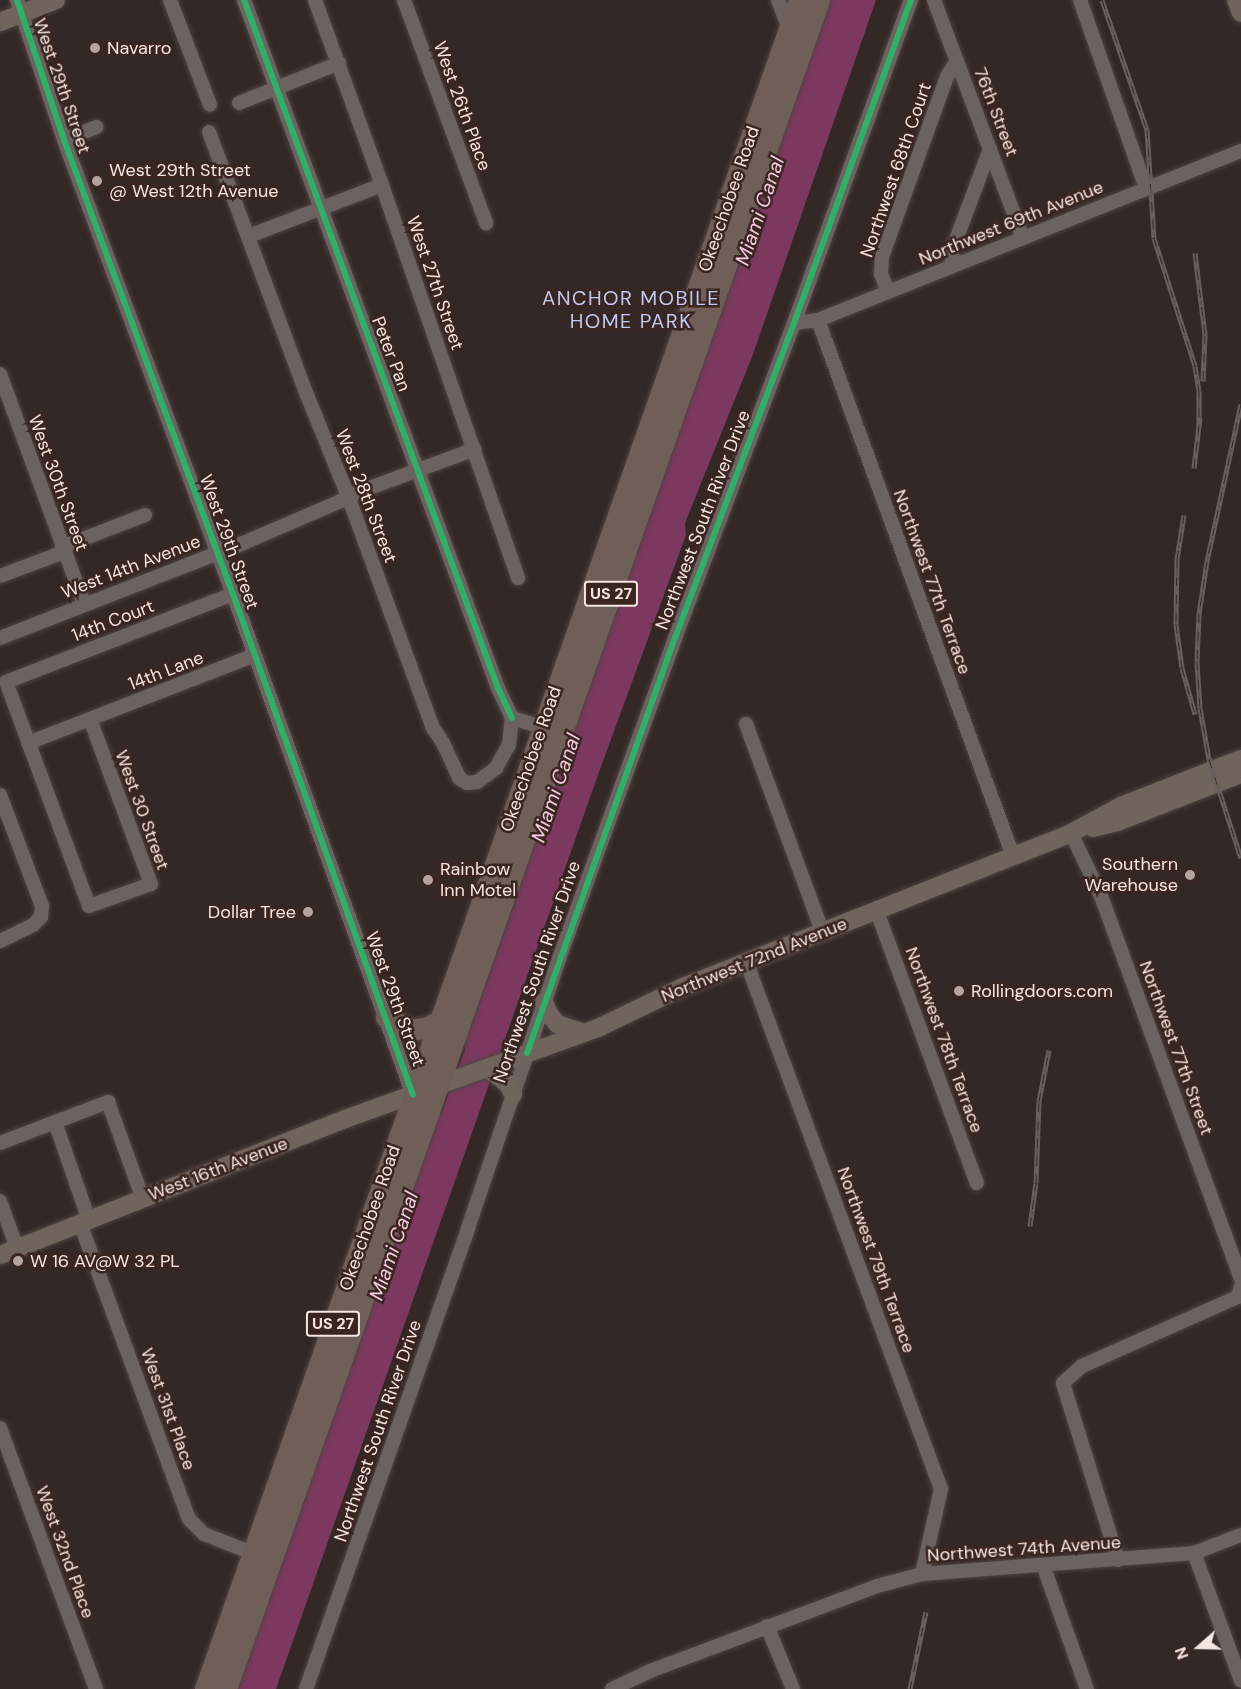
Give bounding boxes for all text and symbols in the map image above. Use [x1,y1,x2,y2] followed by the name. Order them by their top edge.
[29,15,95,157] street label: West 29th Street
[107,37,171,59] place label: Navarro
[429,38,495,174] street label: West 26th Place
[88,41,102,55] marker: Navarro
[969,64,1023,160] street label: 76th Street
[856,80,936,260] street label: Northwest 68th Court
[694,123,764,275] street label: Okeechobee Road
[730,154,790,268] water label: Miami Canal
[109,160,278,202] place label: West 29th Street @ West 12th Avenue
[90,174,104,188] marker: West 29th Street @ West 12th Avenue
[916,176,1106,270] street label: Northwest 69th Avenue
[402,213,468,353] street label: West 27th Street
[542,287,720,334] district label: ANCHOR MOBILE HOME PARK
[367,314,415,394] street label: Peter Pan
[651,407,755,633] street label: Northwest South River Drive
[23,412,93,554] street label: West 30th Street
[331,426,401,566] street label: West 28th Street
[195,472,263,612] street label: West 29th Street
[888,487,976,677] street label: Northwest 77th Terrace
[58,531,204,603] street label: West 14th Avenue
[582,581,640,607] road number: US 27
[69,595,157,647] street label: 14th Court
[125,647,207,695] street label: 14th Lane
[496,683,566,835] street label: Okeechobee Road
[526,731,586,845] water label: Miami Canal
[110,747,174,873] street label: West 30 Street
[1085,854,1178,896] place label: Southern Warehouse
[489,858,585,1086] street label: Northwest South River Drive
[440,859,516,902] place label: Rainbow Inn Motel
[1183,868,1197,882] marker: Southern Warehouse
[421,873,435,887] marker: Rainbow Inn Motel
[208,901,296,923] place label: Dollar Tree
[301,905,315,919] marker: Dollar Tree
[658,913,850,1007] street label: Northwest 72nd Avenue
[361,929,429,1069] street label: West 29th Street
[900,944,988,1136] street label: Northwest 78th Terrace
[1134,958,1218,1138] street label: Northwest 77th Street
[971,980,1113,1002] place label: Rollingdoors.com
[952,984,966,998] marker: Rollingdoors.com
[145,1132,291,1206] street label: West 16th Avenue
[335,1142,405,1294] street label: Okeechobee Road
[832,1164,920,1356] street label: Northwest 79th Terrace
[364,1189,424,1303] water label: Miami Canal
[30,1250,180,1272] place label: W 16 AV@W 32 PL
[11,1254,25,1268] marker: W 16 AV@W 32 PL
[304,1311,362,1337] road number: US 27
[330,1317,426,1545] street label: Northwest South River Drive
[136,1345,200,1473] street label: West 31st Place
[31,1483,99,1621] street label: West 32nd Place
[926,1531,1122,1567] street label: Northwest 74th Avenue
[1169,1617,1229,1677] north arrow
[1170,1644,1193,1662] text: N

